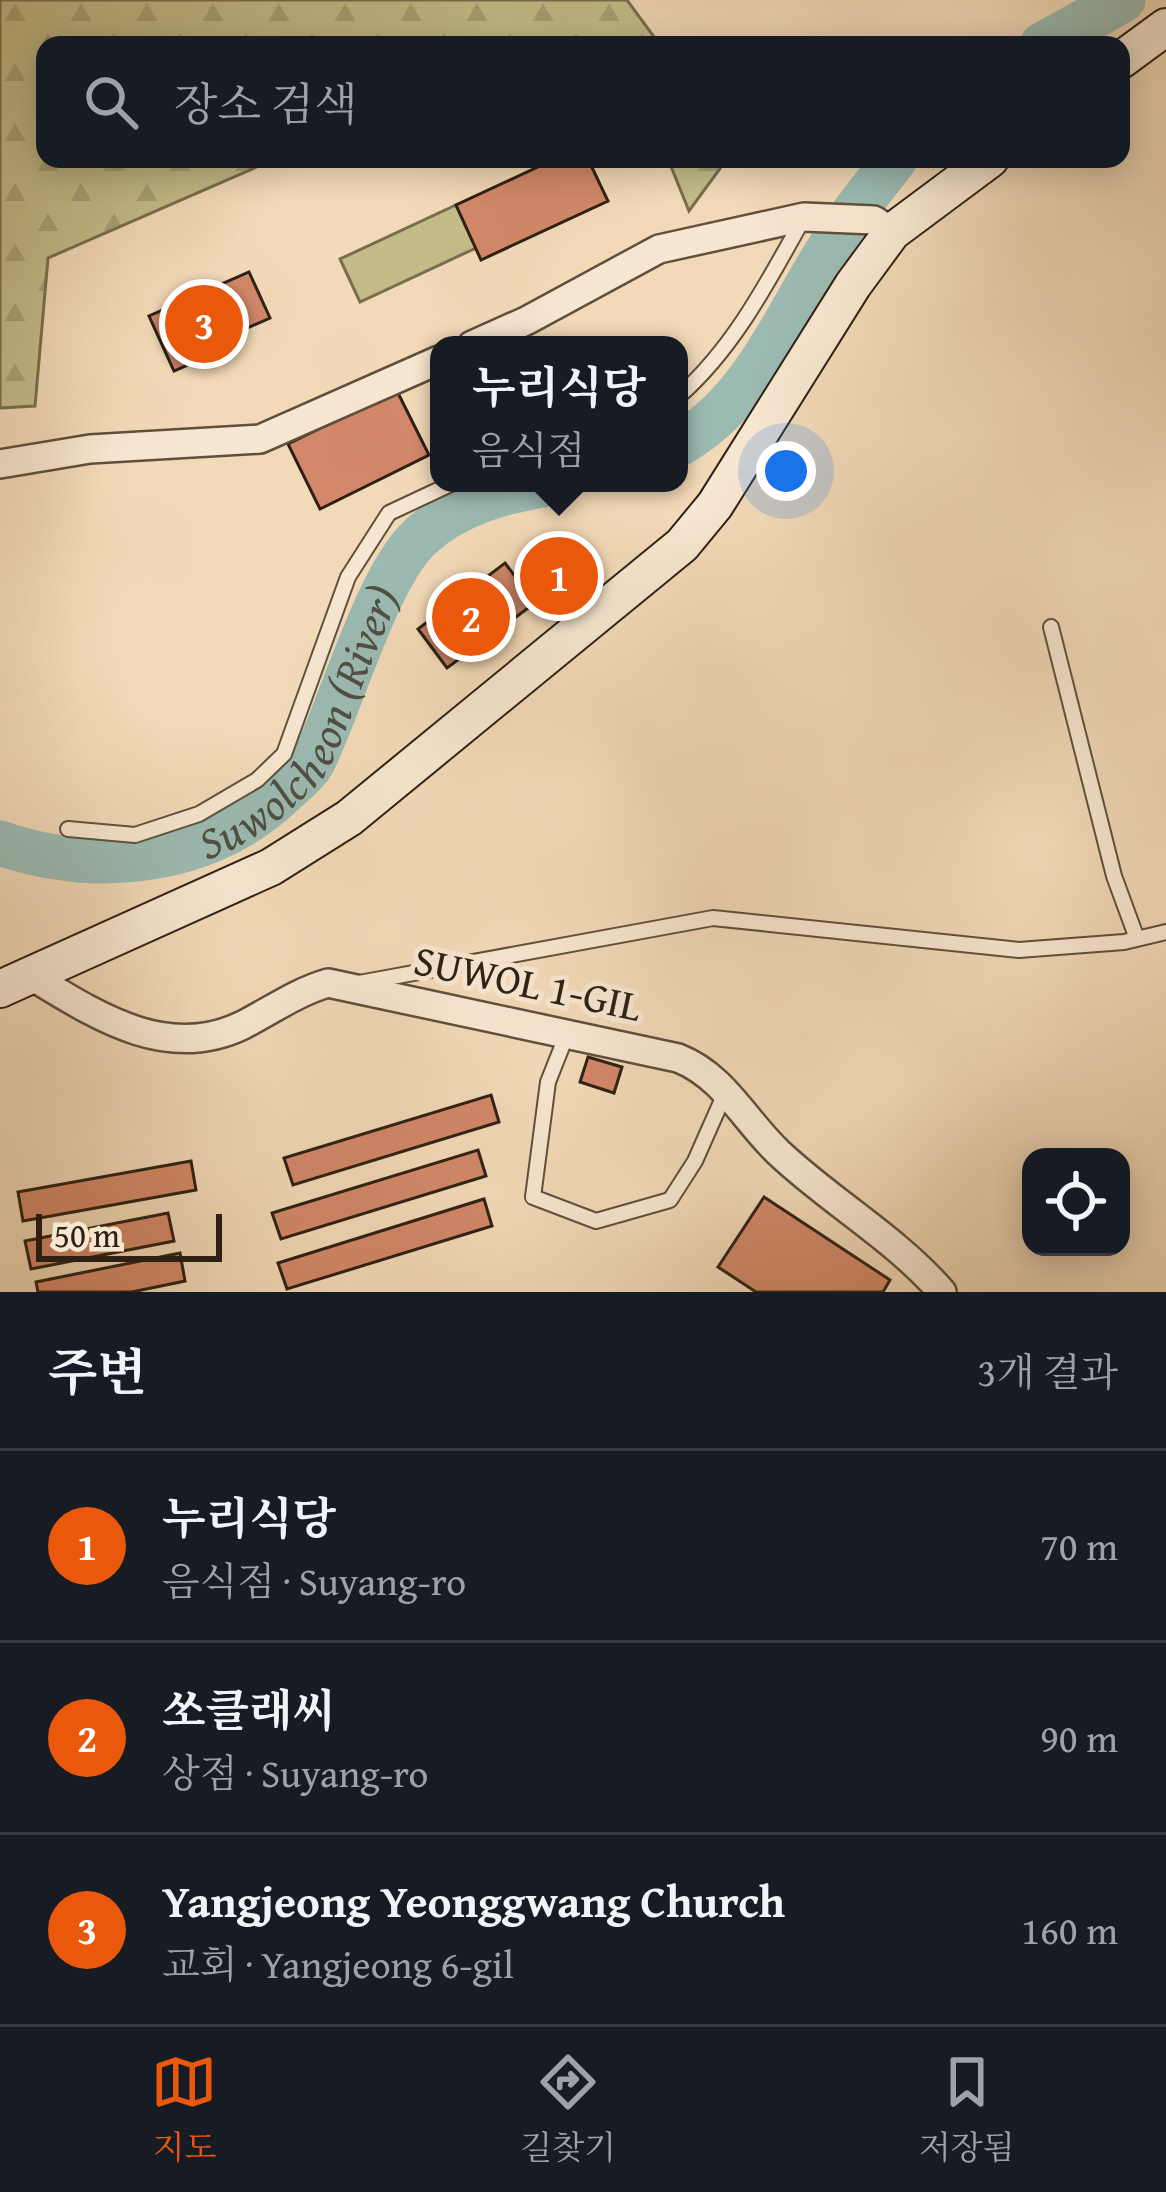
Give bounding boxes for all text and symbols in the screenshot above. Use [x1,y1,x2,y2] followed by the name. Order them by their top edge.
[36,36,1130,168] search box
[78,69,144,135] icon: search
[174,71,358,136] text: 장소 검색
[165,279,243,369] pin: 3
[430,336,688,492] popup
[472,354,646,419] text: 누리식당
[472,421,585,478] text: 음식점
[756,441,816,501] your location
[520,531,598,621] pin: 1
[432,572,510,662] pin: 2
[188,574,415,875] water label: Suwolcheon (River)
[409,928,647,1036] street label: SUWOL 1-GIL
[1022,1148,1130,1256] map controls
[1022,1148,1130,1256] button: locate
[36,1208,222,1261] scale bar
[54,1211,120,1259] text: 50 m
[48,1334,147,1409] text: 주변
[978,1343,1118,1400] text: 3개 결과
[162,1485,336,1550] text: 누리식당
[77,1517,97,1574] text: 1
[1040,1517,1118,1574] text: 70 m
[162,1552,466,1609] text: 음식점 · Suyang-ro
[162,1677,336,1742] text: 쏘클래씨
[77,1709,97,1766] text: 2
[1040,1709,1118,1766] text: 90 m
[162,1744,428,1801] text: 상점 · Suyang-ro
[162,1868,785,1933] text: Yangjeong Yeonggwang Church
[77,1901,97,1958] text: 3
[1021,1901,1118,1958] text: 160 m
[162,1935,514,1992] text: 교회 · Yangjeong 6-gil
[151,2049,217,2171] tab: 지도
[520,2049,616,2171] tab: 길찾기
[919,2049,1015,2171] tab: 저장됨

